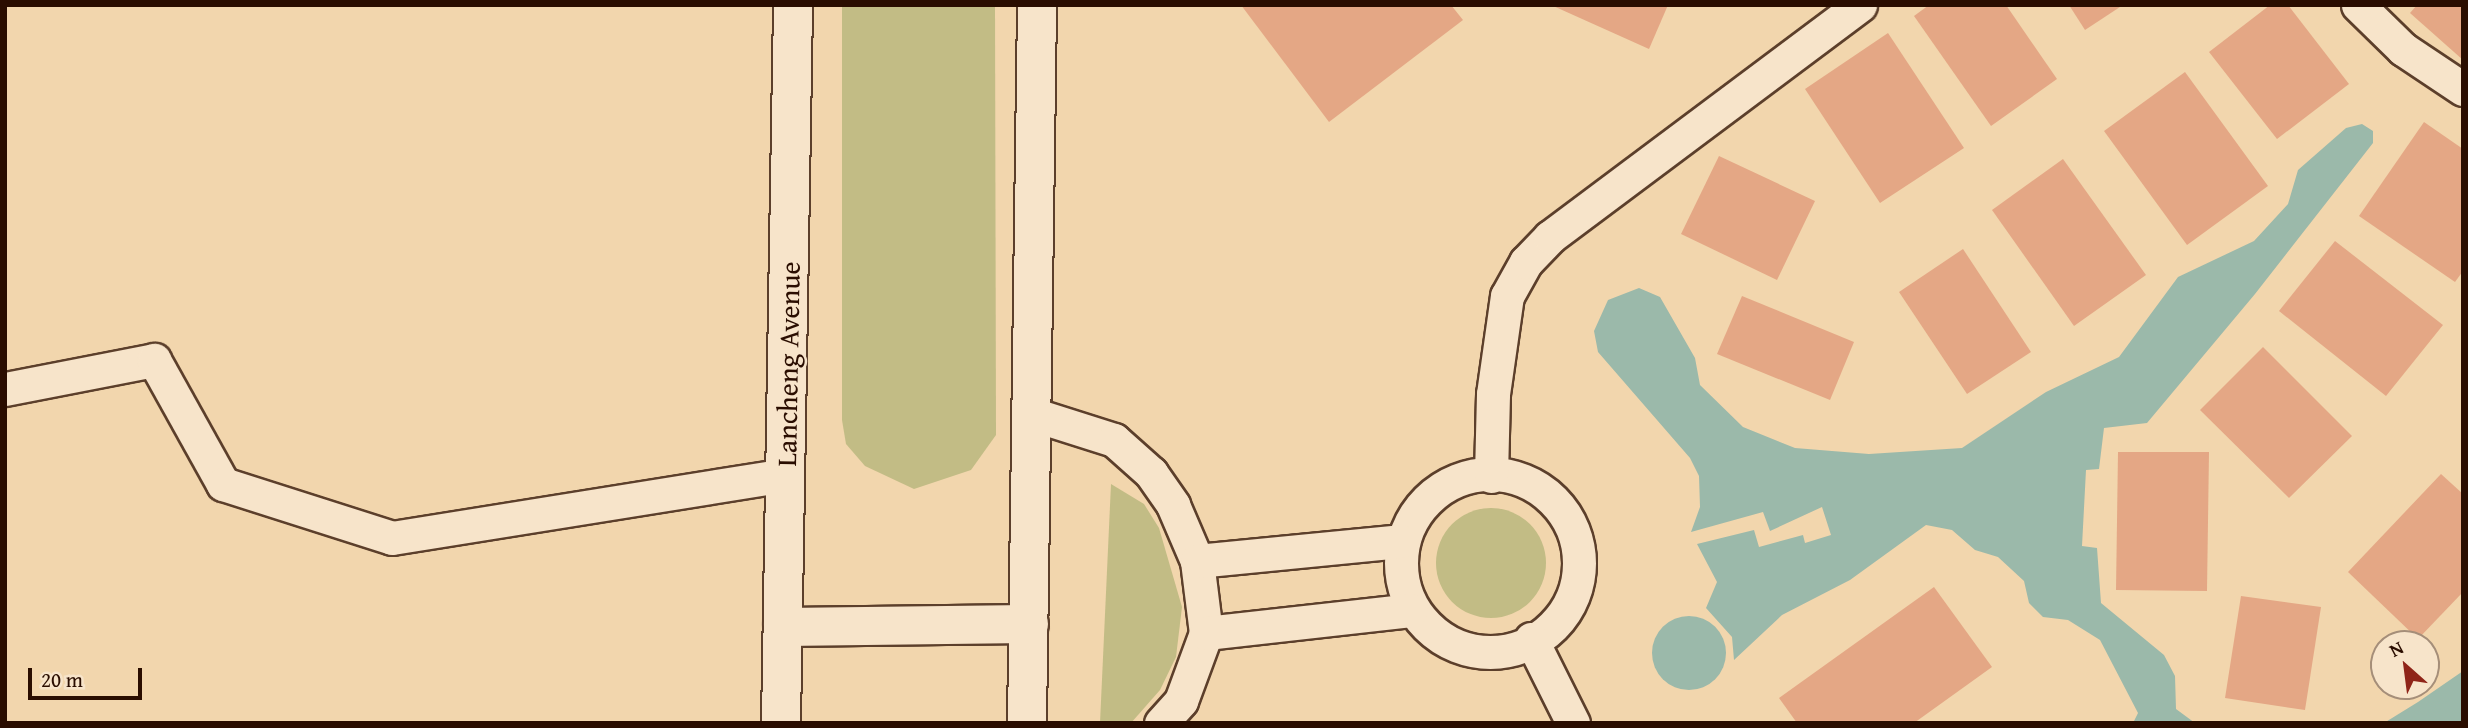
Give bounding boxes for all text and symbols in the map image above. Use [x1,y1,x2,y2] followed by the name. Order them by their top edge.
[769,261,807,467] street label: Lancheng Avenue
[2370,630,2440,700] north arrow
[2384,633,2408,664] text: N
[32,654,145,698] scale bar
[41,664,83,695] text: 20 m

